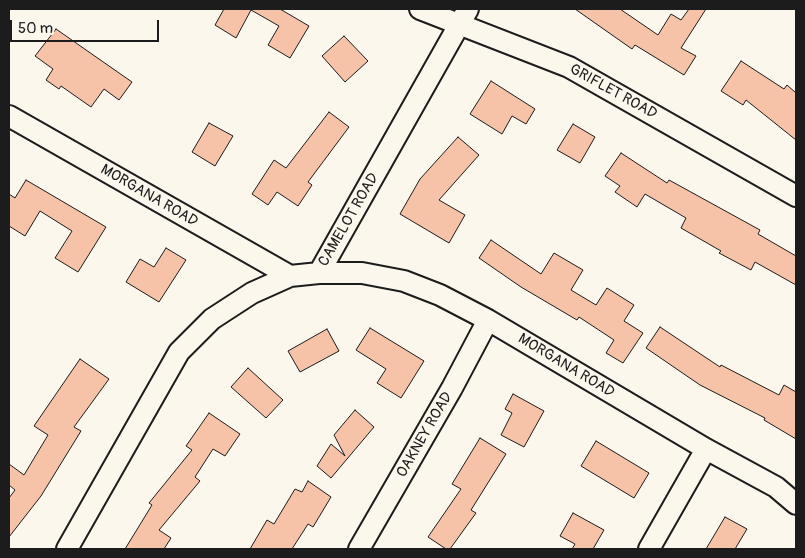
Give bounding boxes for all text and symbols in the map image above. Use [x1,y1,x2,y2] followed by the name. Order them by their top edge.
[12,10,161,42] scale bar
[18,19,53,38] text: 50 m
[566,61,660,123] street label: GRIFLET ROAD
[97,161,201,231] street label: MORGANA ROAD
[315,170,383,270] street label: CAMELOT ROAD
[515,330,617,402] street label: MORGANA ROAD
[393,389,457,481] street label: OAKNEY ROAD

